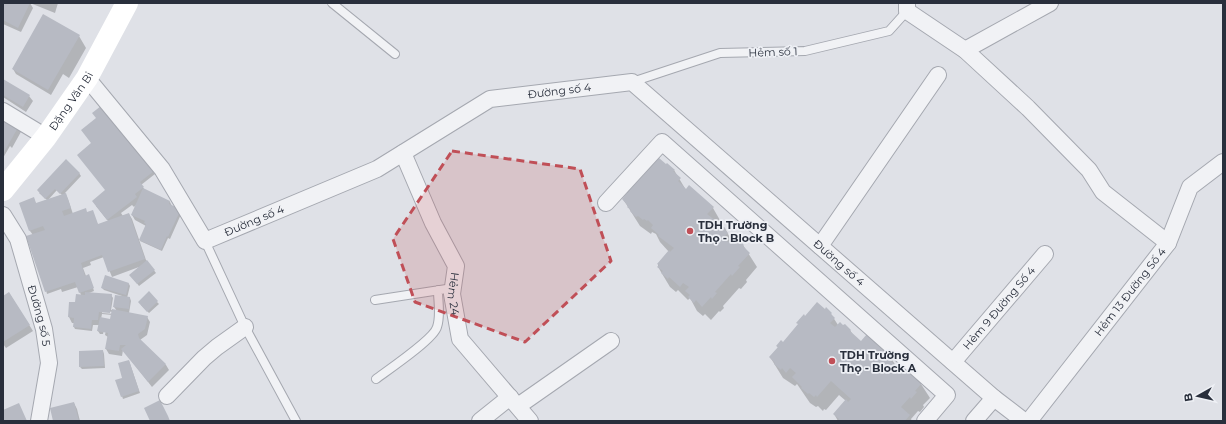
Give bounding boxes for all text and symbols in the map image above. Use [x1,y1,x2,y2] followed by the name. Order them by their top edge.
[748,44,798,60] street label: Hẻm số 1
[46,69,96,133] street label: Đặng Văn Bi
[527,80,592,101] street label: Đường số 4
[222,201,287,239] street label: Đường số 4
[698,218,774,245] place label: TDH Trường Thọ - Block B
[685,226,695,236] marker: TDH Trường Thọ - Block B
[810,237,868,289] street label: Đường số 4
[1091,244,1169,339] street label: Hẻm 13 Đường Số 4
[960,263,1039,352] street label: Hẻm 9 Đường Số 4
[444,271,463,317] street label: Hẻm 24
[25,284,53,347] street label: Đường số 5
[840,348,917,375] place label: TDH Trường Thọ - Block A
[827,356,837,366] marker: TDH Trường Thọ - Block A
[1178,376,1218,416] north arrow
[1181,392,1196,403] text: B

